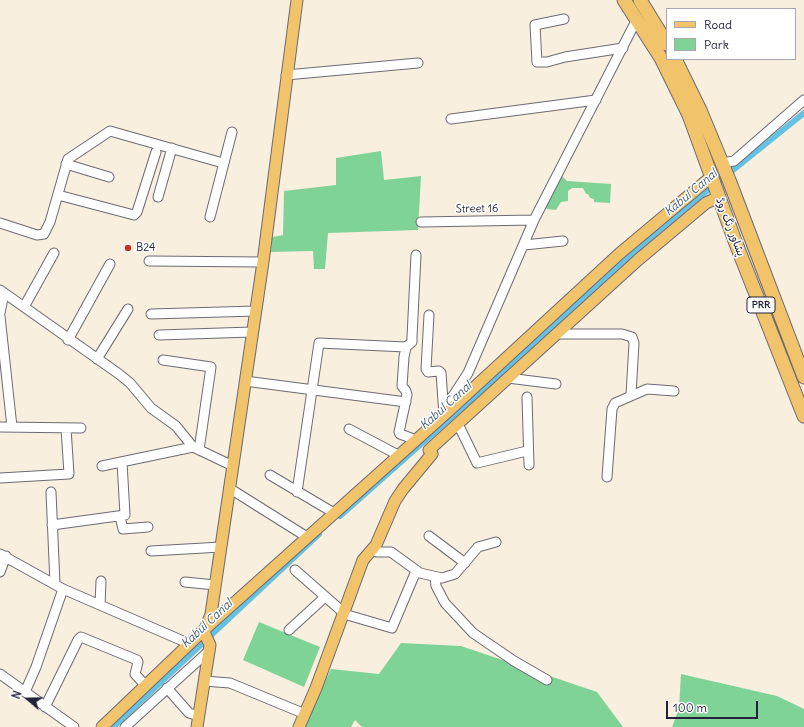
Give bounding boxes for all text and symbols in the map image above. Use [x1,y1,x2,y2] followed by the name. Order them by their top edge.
[666,8,796,60] legend
[704,17,732,32] text: Road
[704,37,729,52] text: Park
[662,167,720,219] water label: Kabul Canal
[713,196,747,258] street label: پشاور رنگ روڈ
[456,202,498,216] street label: Street 16
[136,241,155,255] place label: B24
[123,243,133,253] marker: B24
[747,297,775,313] road number: PRR
[417,379,475,433] water label: Kabul Canal
[179,597,235,651] water label: Kabul Canal
[8,679,48,719] north arrow
[9,689,25,701] text: N
[668,693,760,719] scale bar
[673,700,707,715] text: 100 m

